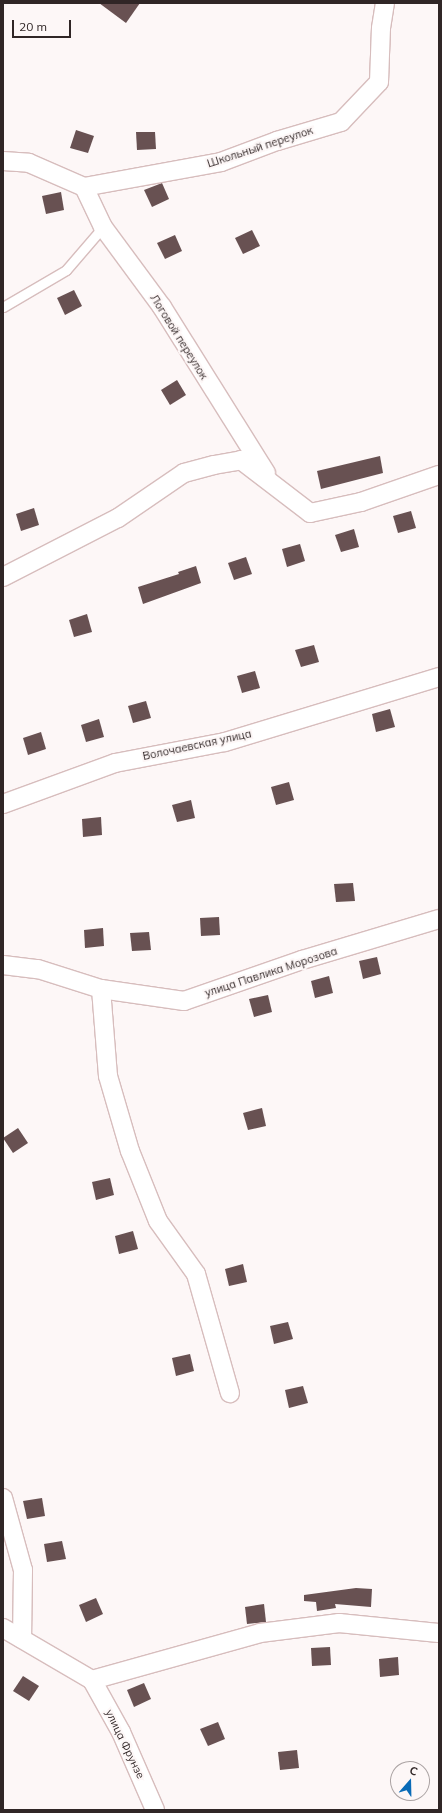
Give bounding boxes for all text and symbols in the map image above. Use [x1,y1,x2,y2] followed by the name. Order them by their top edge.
[14,12,73,38] scale bar
[19,19,47,34] text: 20 m
[205,124,315,170] street label: Школьный переулок
[147,292,211,382] street label: Логовой переулок
[141,727,253,763] street label: Волочаевская улица
[203,944,339,1000] street label: улица Павлика Морозова
[103,1707,147,1781] street label: улица Фрунзе
[390,1761,430,1801] north arrow
[408,1763,420,1779] text: С

